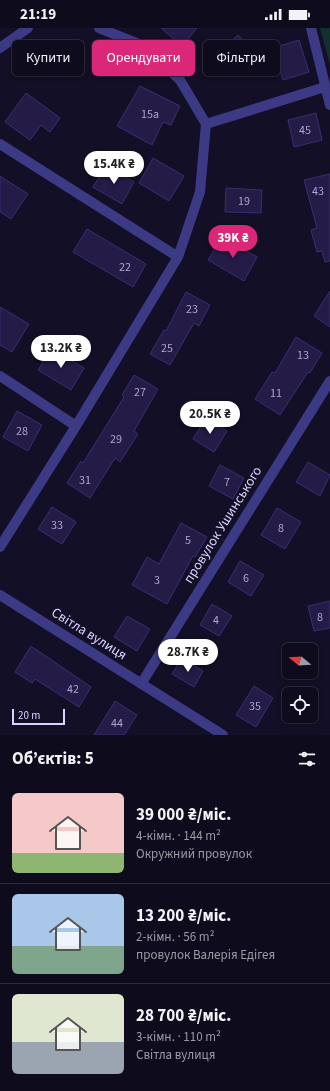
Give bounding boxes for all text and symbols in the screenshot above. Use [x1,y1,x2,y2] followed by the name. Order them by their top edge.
[20,4,56,25] text: 21:19
[12,40,84,76] chip: Купити
[92,40,195,76] chip: Орендувати
[203,40,280,76] chip: Фільтри
[141,106,159,123] house number: 15а
[299,122,311,139] house number: 45
[77,151,151,185] pin: 15.4K ₴
[93,155,135,173] text: 15.4K ₴
[312,183,324,200] house number: 43
[238,193,250,210] house number: 19
[205,225,261,259] pin: 39K ₴
[217,229,249,247] text: 39K ₴
[119,259,131,276] house number: 22
[186,301,198,318] house number: 23
[24,335,98,369] pin: 13.2K ₴
[40,339,82,357] text: 13.2K ₴
[161,340,173,357] house number: 25
[297,347,309,364] house number: 13
[134,384,146,401] house number: 27
[270,385,282,402] house number: 11
[173,401,247,435] pin: 20.5K ₴
[189,405,231,423] text: 20.5K ₴
[16,423,28,440] house number: 28
[110,431,122,448] house number: 29
[179,463,267,587] street label: провулок Ушинського
[79,472,91,489] house number: 31
[224,474,230,491] house number: 7
[51,517,63,534] house number: 33
[278,520,284,537] house number: 8
[185,532,191,549] house number: 5
[243,570,249,587] house number: 6
[154,572,160,589] house number: 3
[47,603,131,665] street label: Світла вулиця
[317,609,323,626] house number: 8
[213,612,219,629] house number: 4
[151,639,225,673] pin: 28.7K ₴
[167,643,209,661] text: 28.7K ₴
[282,643,318,679] north arrow
[282,643,318,723] map controls
[67,681,79,698] house number: 42
[282,687,318,723] button: locate
[249,698,261,715] house number: 35
[12,707,65,726] scale bar
[18,708,40,723] text: 20 m
[111,715,123,732] house number: 44
[12,747,94,771] text: Об’єктів: 5
[296,748,318,770] icon: filters
[136,803,231,827] text: 39 000 ₴/міс.
[44,809,92,857] icon: home
[136,827,221,845] text: 4-кімн. · 144 m²
[136,845,252,863] text: Окружний провулок
[136,904,231,928] text: 13 200 ₴/міс.
[44,910,92,958] icon: home
[136,928,214,946] text: 2-кімн. · 56 m²
[136,946,275,964] text: провулок Валерія Едігея
[136,1004,231,1028] text: 28 700 ₴/міс.
[44,1010,92,1058] icon: home
[136,1028,221,1046] text: 3-кімн. · 110 m²
[136,1046,215,1064] text: Світла вулиця

